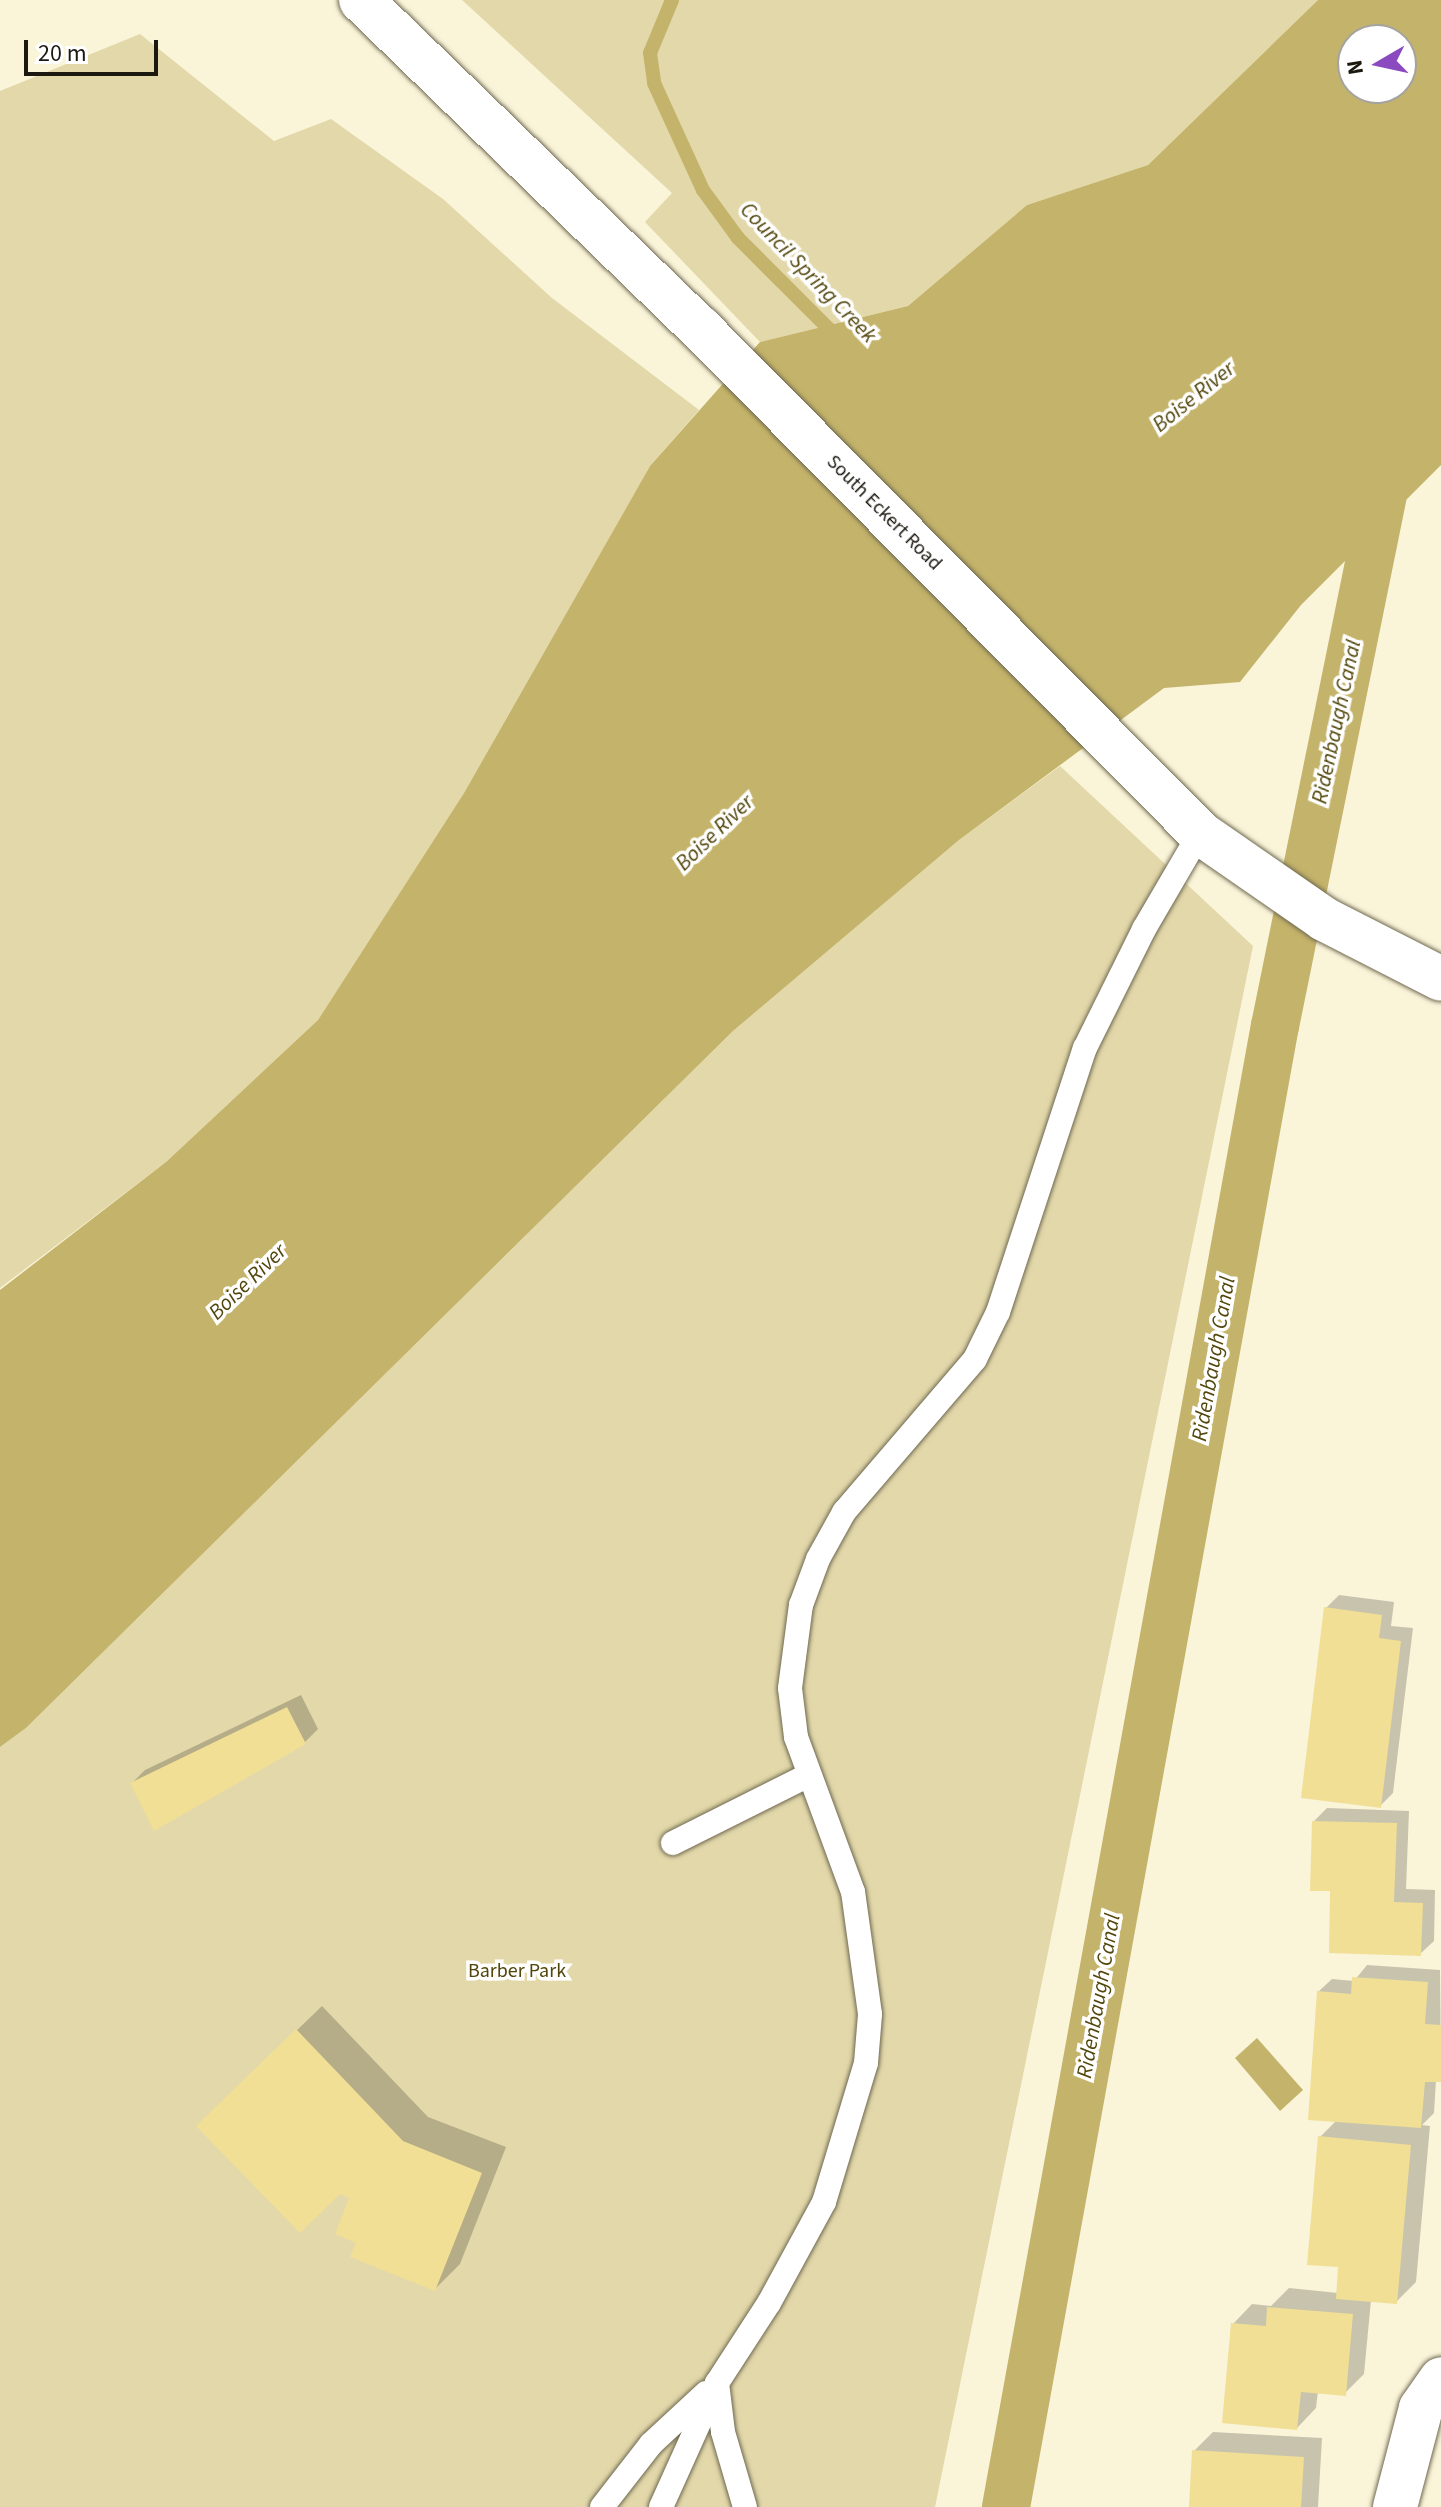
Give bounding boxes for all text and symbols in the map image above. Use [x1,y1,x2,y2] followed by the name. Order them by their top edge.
[28,24,162,74] scale bar
[1337,24,1417,104] north arrow
[38,36,87,71] text: 20 m
[1338,58,1372,77] text: N
[734,197,882,349] water label: Council Spring Creek
[1148,356,1240,438] water label: Boise River
[821,450,947,576] street label: South Eckert Road
[1307,638,1367,806] water label: Ridenbaugh Canal
[671,789,759,877] water label: Boise River
[204,1238,292,1326] water label: Boise River
[1187,1275,1241,1443] water label: Ridenbaugh Canal
[1072,1912,1126,2080] water label: Ridenbaugh Canal
[468,1959,566,1983] park label: Barber Park

